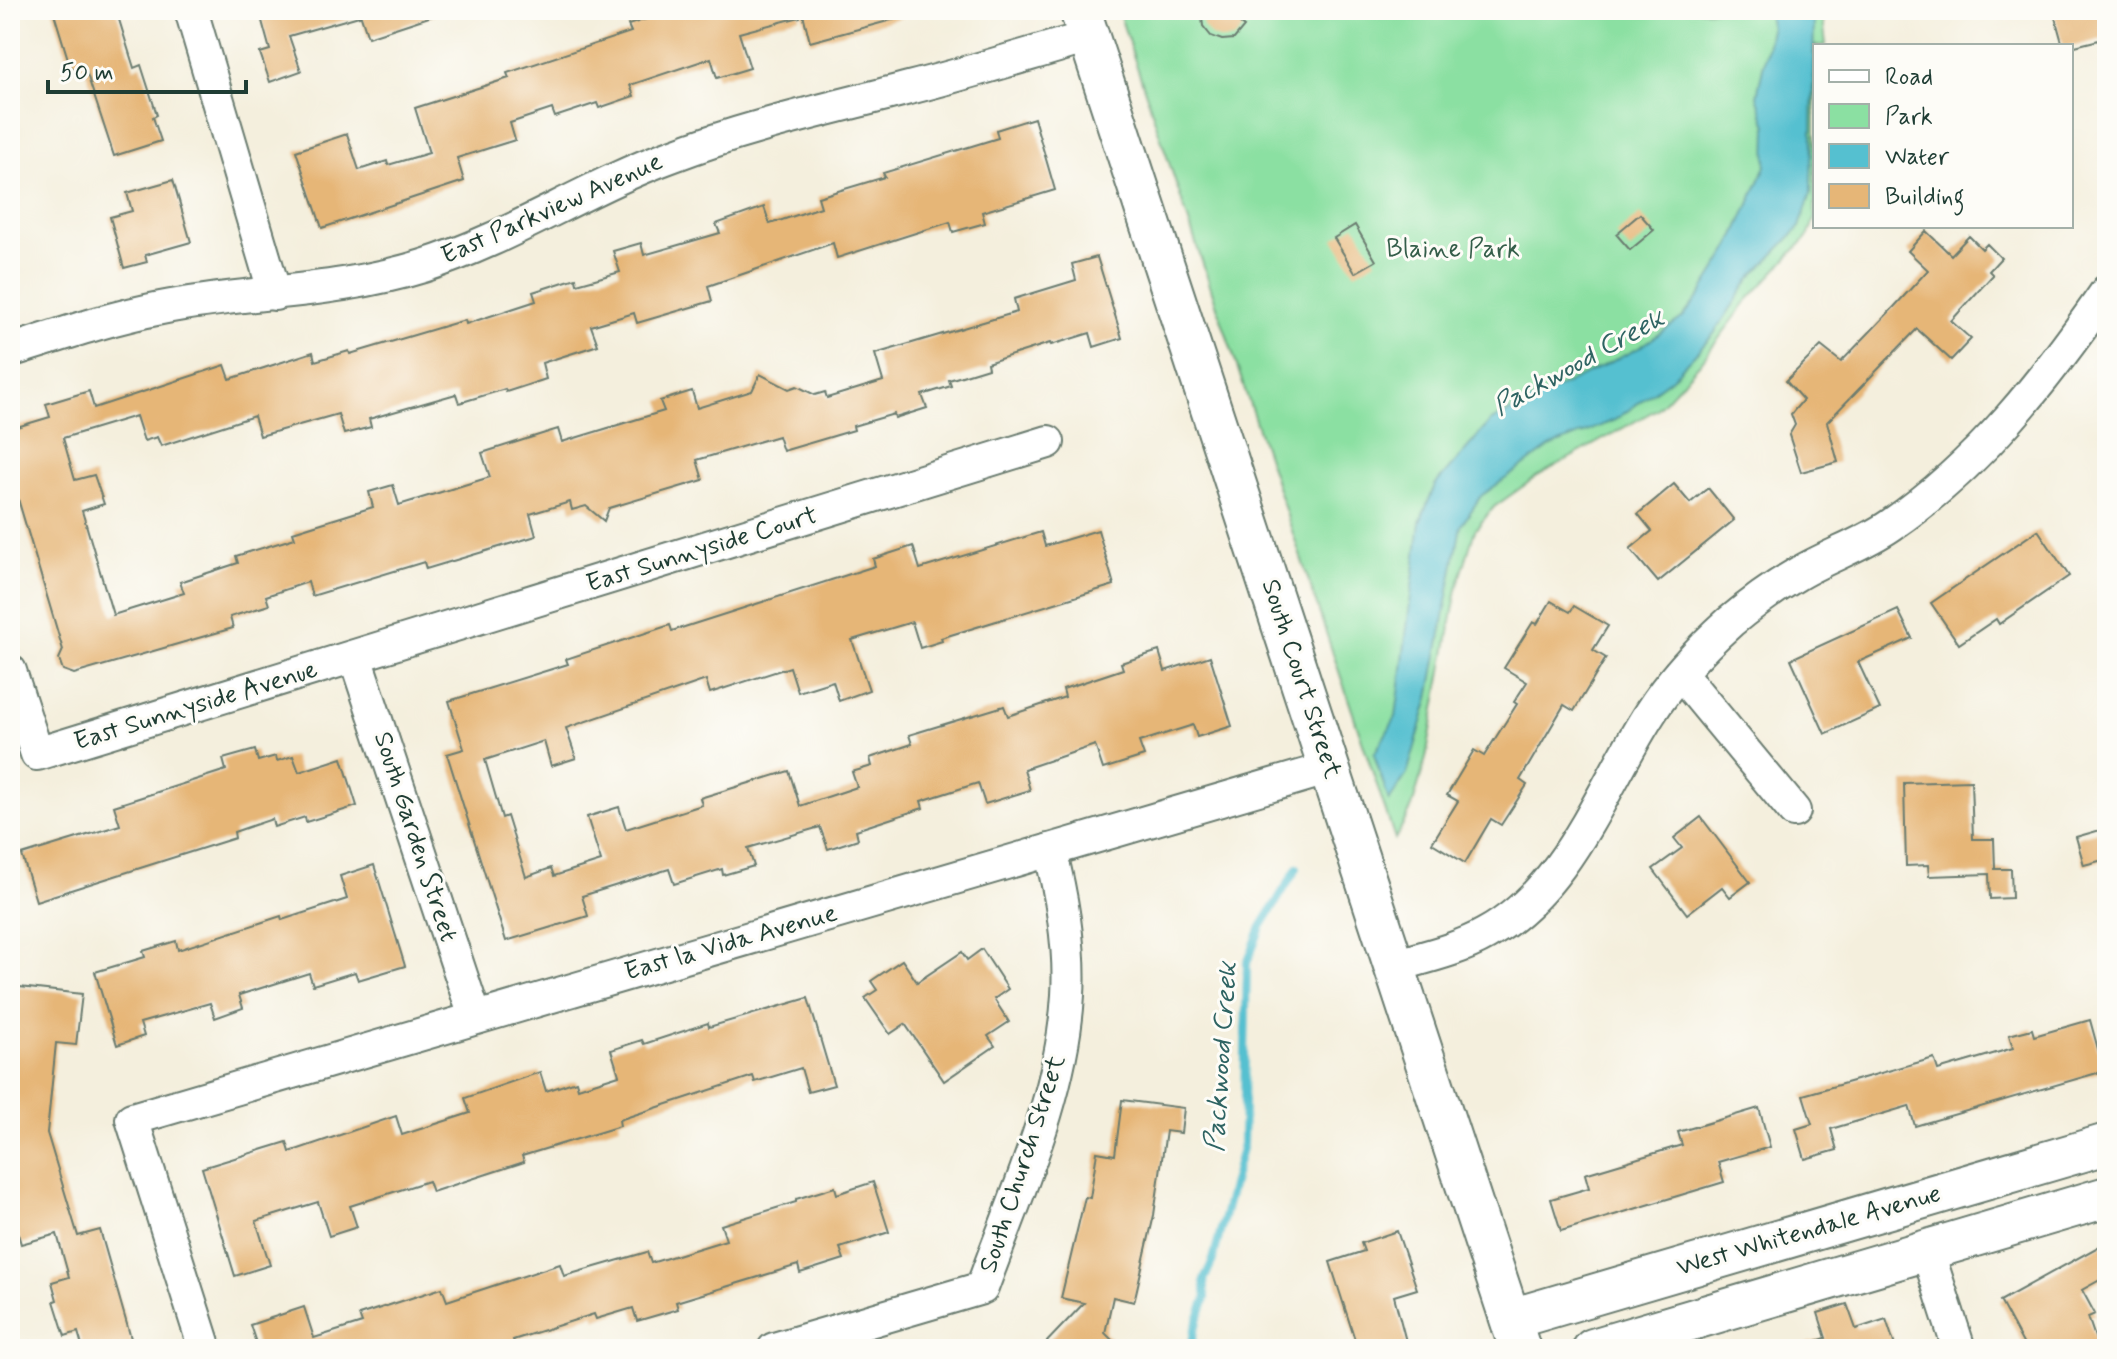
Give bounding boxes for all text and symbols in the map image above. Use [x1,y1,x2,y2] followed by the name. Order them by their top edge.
[48,44,246,94] scale bar
[1813,44,2073,228] legend
[60,58,114,89] text: 50 m
[1885,62,1933,93] text: Road
[1885,102,1933,133] text: Park
[1885,142,1950,173] text: Water
[436,145,668,273] street label: East Parkview Avenue
[1885,182,1965,216] text: Building
[1386,233,1520,267] park label: Blaine Park
[1487,300,1672,425] water label: Packwood Creek
[582,499,822,601] street label: East Sunnyside Court
[1253,575,1349,783] street label: South Court Street
[70,653,322,759] street label: East Sunnyside Avenue
[365,728,465,946] street label: South Garden Street
[621,896,842,990] street label: East la Vida Avenue
[1197,959,1247,1153] water label: Packwood Creek
[972,1051,1074,1277] street label: South Church Street
[1673,1177,1945,1285] street label: West Whitendale Avenue

